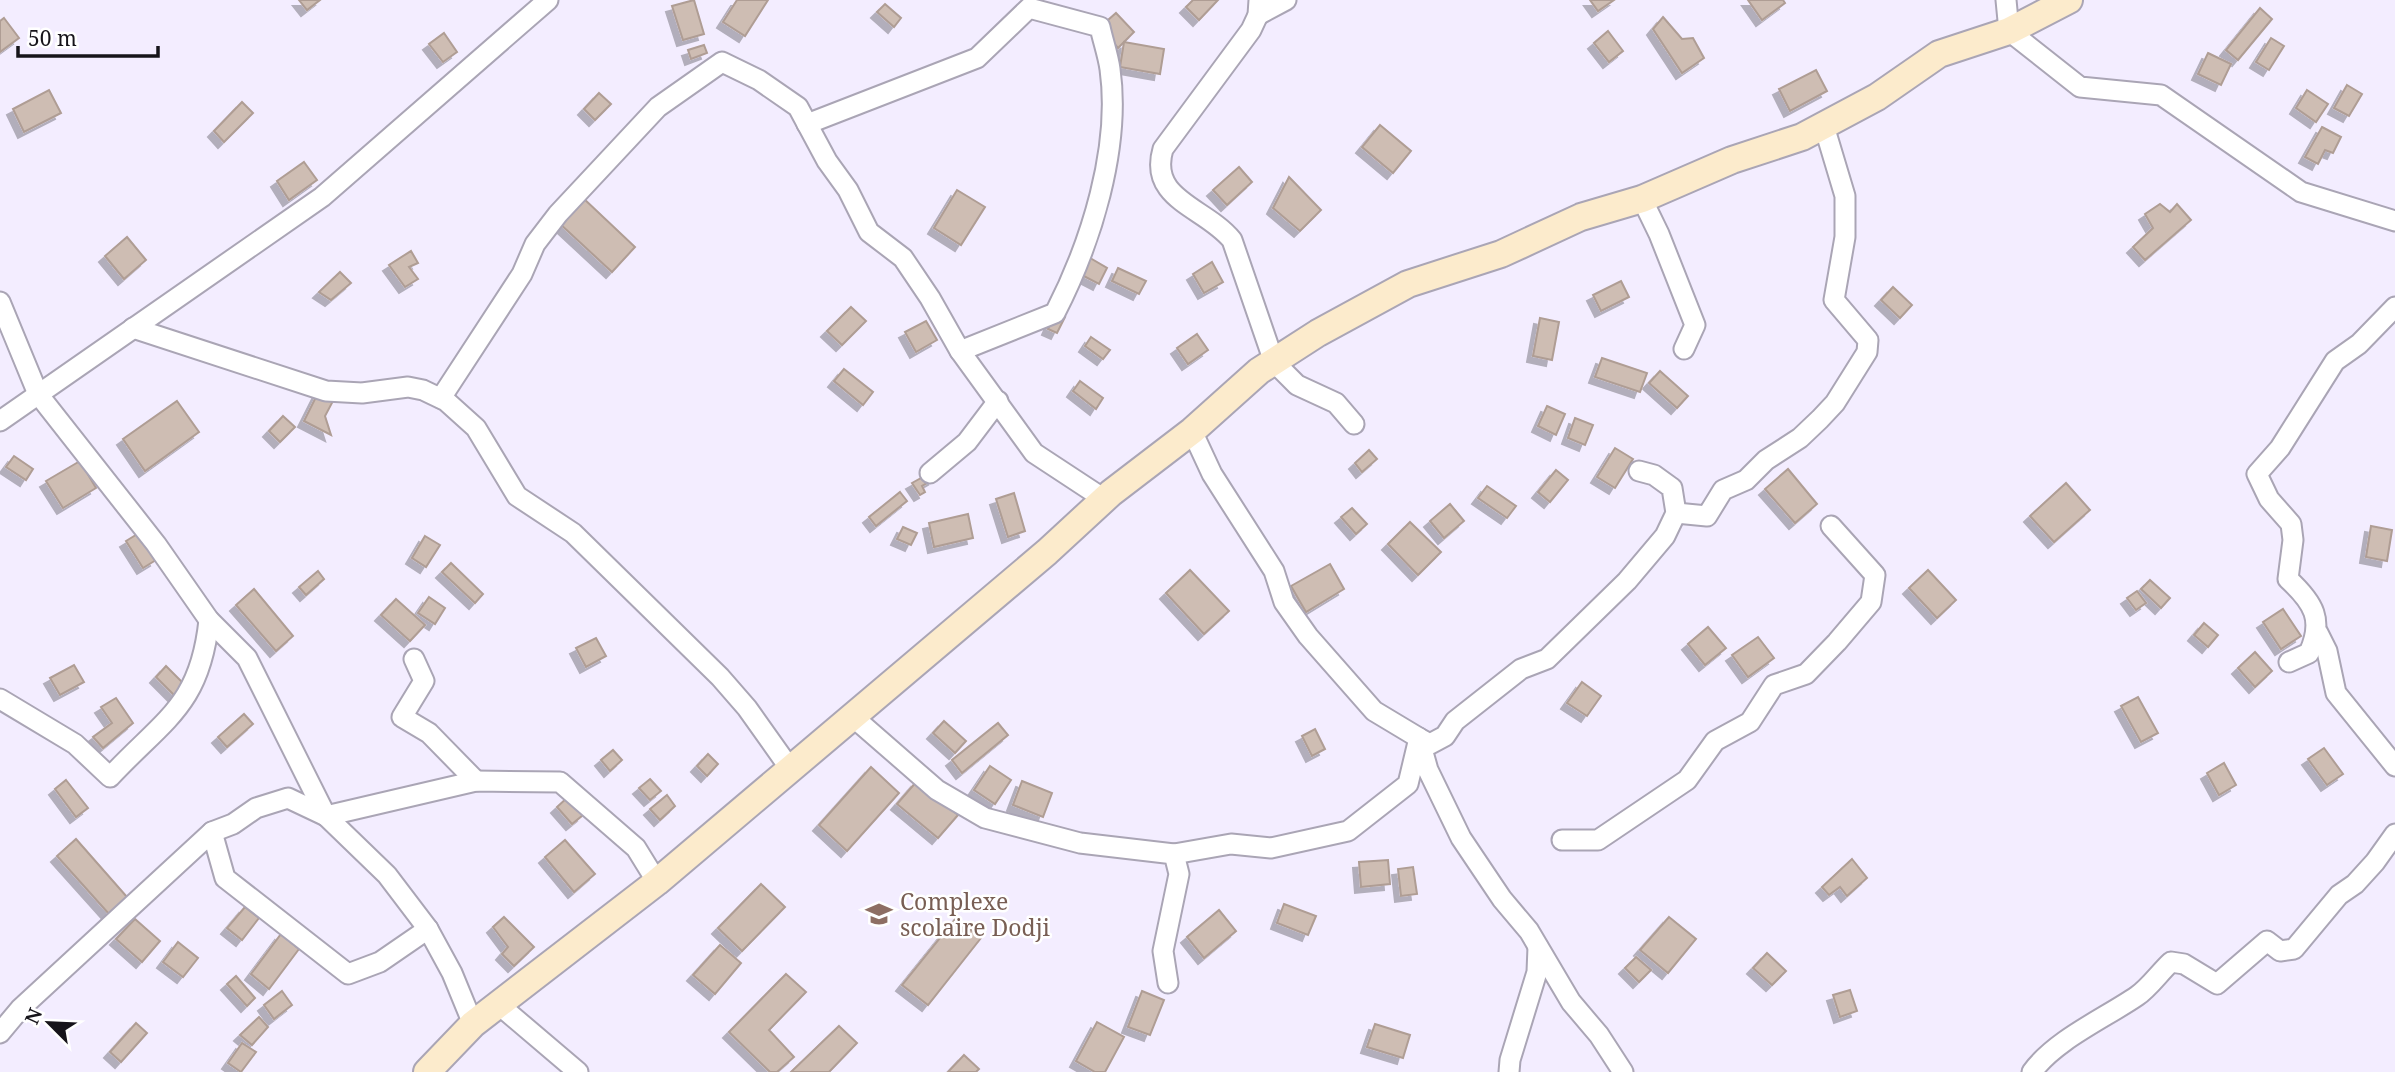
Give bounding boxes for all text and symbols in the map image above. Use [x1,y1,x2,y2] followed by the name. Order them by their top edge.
[18,14,158,58] scale bar
[28,24,77,52] text: 50 m
[900,885,1051,943] place label: Complexe scolaire Dodji
[864,899,894,929] school or university icon: Complexe scolaire Dodji
[14,988,84,1058] north arrow
[19,1004,48,1028] text: N

